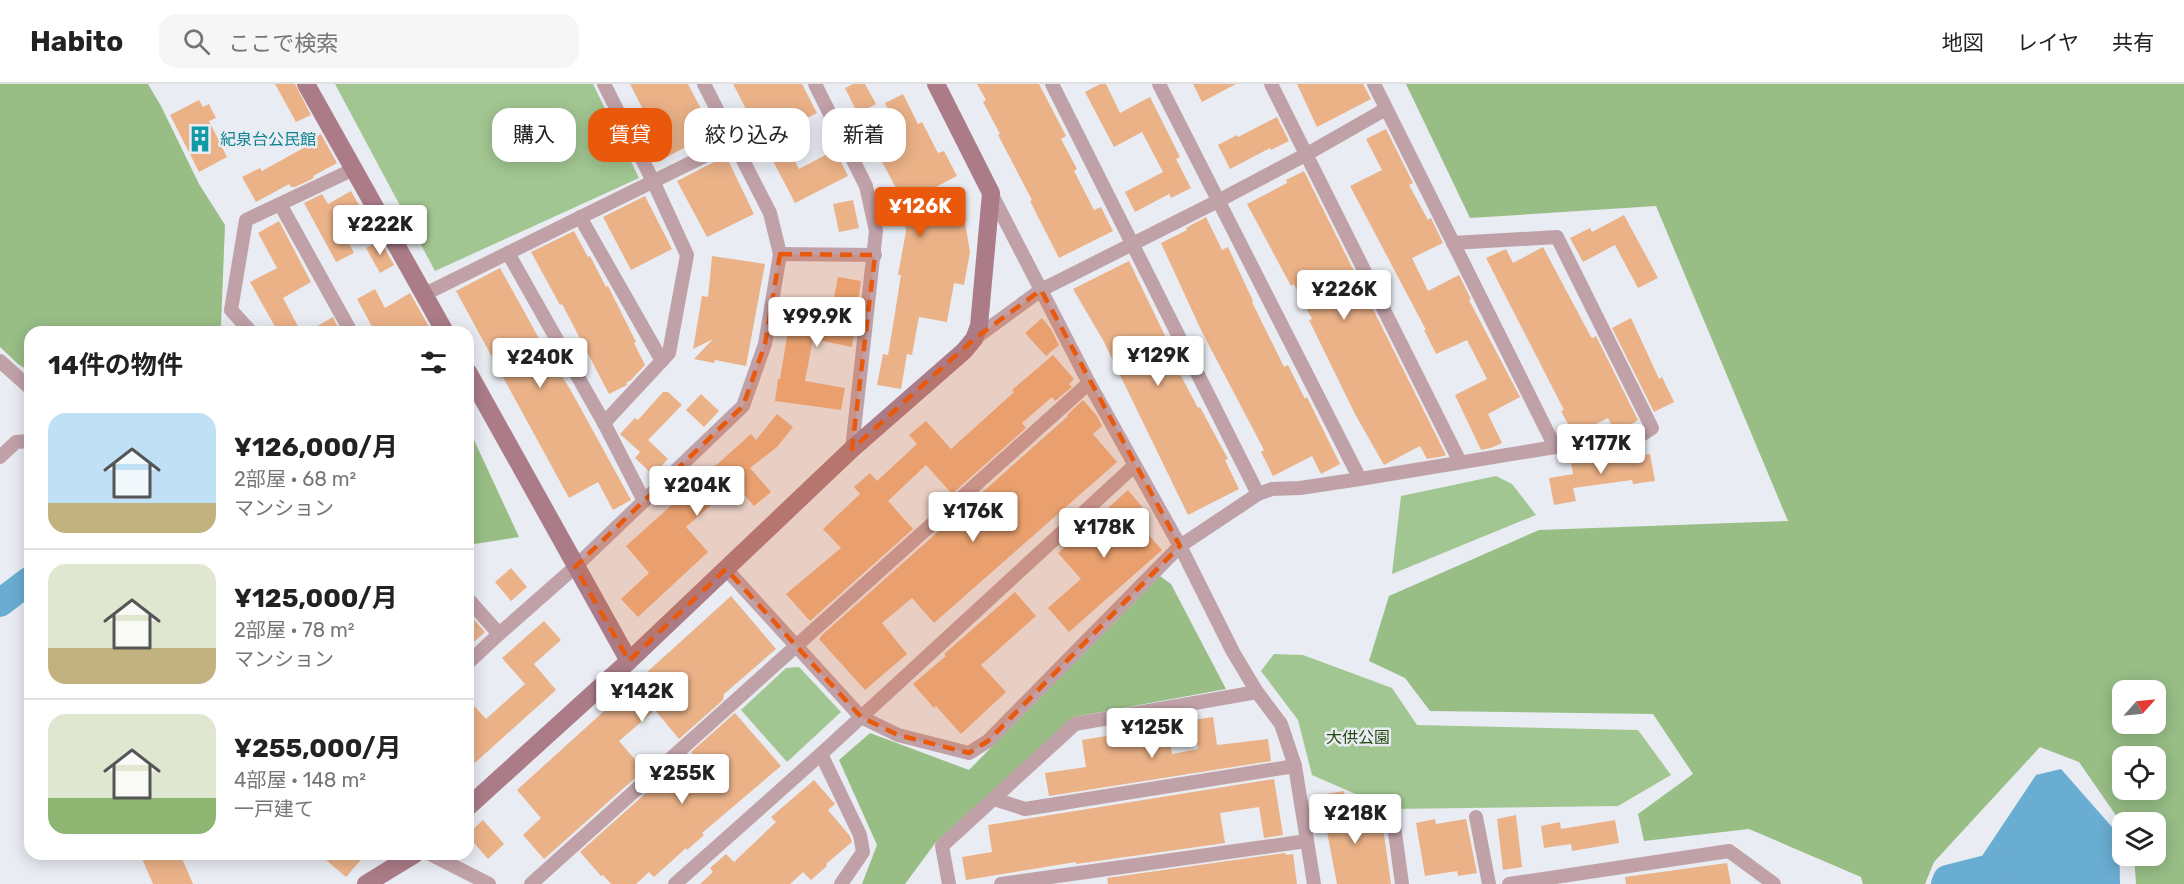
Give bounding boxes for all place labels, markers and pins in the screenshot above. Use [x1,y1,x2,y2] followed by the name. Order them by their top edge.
[185,124,215,154] building icon: 紀泉台公民館
[220,130,316,149] place label: 紀泉台公民館
[878,187,962,238] pin: ¥126K
[338,205,422,256] pin: ¥222K
[1302,270,1386,321] pin: ¥226K
[768,297,866,348] pin: ¥99.9K
[1116,336,1200,387] pin: ¥129K
[498,338,582,389] pin: ¥240K
[1559,424,1643,475] pin: ¥177K
[655,466,739,517] pin: ¥204K
[931,492,1015,543] pin: ¥176K
[1062,508,1146,559] pin: ¥178K
[600,672,684,723] pin: ¥142K
[1110,708,1194,759] pin: ¥125K
[640,754,724,805] pin: ¥255K
[1313,794,1397,845] pin: ¥218K

